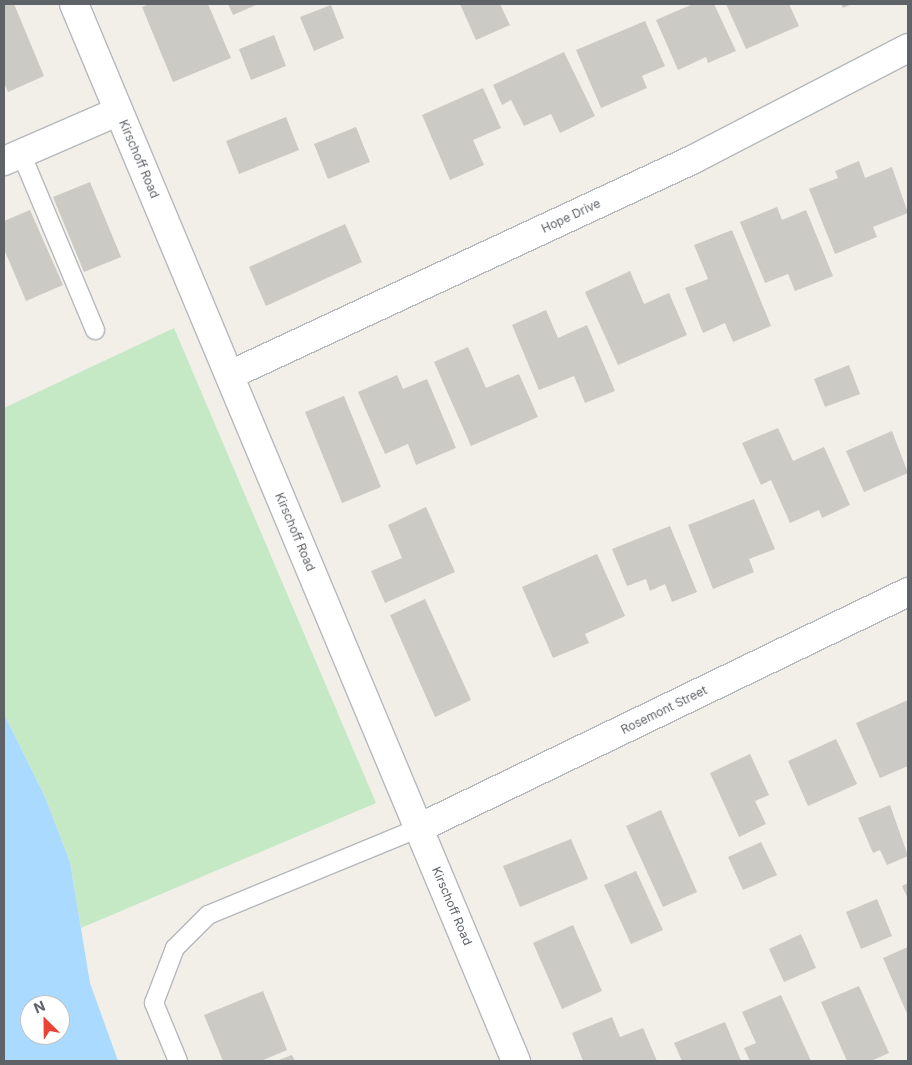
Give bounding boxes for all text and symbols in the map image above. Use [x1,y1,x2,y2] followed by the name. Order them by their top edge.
[116,118,162,200] street label: Kirschoff Road
[539,196,603,236] street label: Hope Drive
[272,491,318,573] street label: Kirschoff Road
[619,683,709,737] street label: Rosemont Street
[429,865,475,947] street label: Kirschoff Road
[20,995,70,1045] north arrow
[31,997,48,1017] text: N

